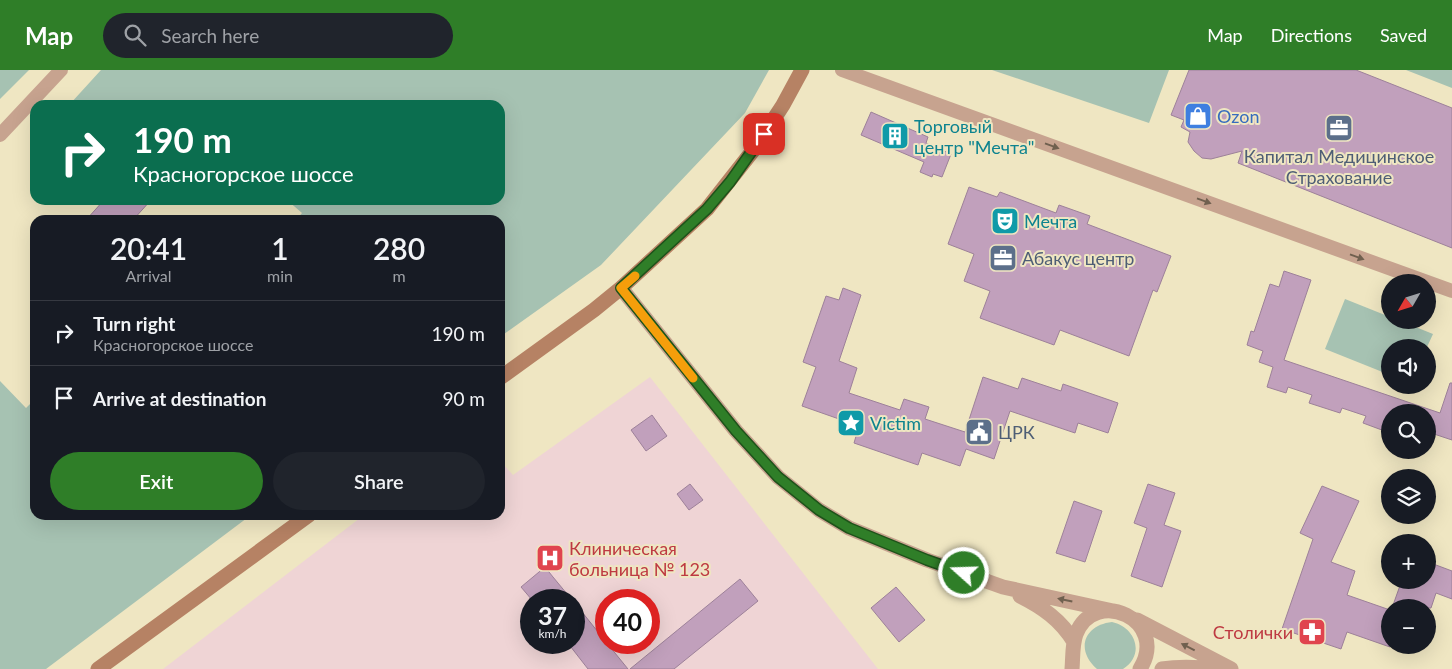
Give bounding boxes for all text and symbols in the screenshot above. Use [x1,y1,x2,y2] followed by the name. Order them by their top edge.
[103,13,453,58] search box
[25,21,73,50] text: Map
[121,21,149,49] icon: search
[161,24,259,47] text: Search here
[1207,24,1243,46] text: Map
[1271,24,1352,46] text: Directions
[1380,24,1427,46] text: Saved
[1183,101,1213,131] shop icon: Ozon
[1217,105,1259,127] place label: Ozon
[743,113,785,155] pin
[1324,113,1354,143] office icon: Капитал Медицинское Страхование
[914,115,1034,158] place label: Торговый центр "Мечта"
[133,118,232,160] text: 190 m
[50,120,115,185] icon: right
[750,120,778,148] icon: arrive
[880,121,910,151] building icon: Торговый центр "Мечта"
[1044,143,1059,150] one-way arrow
[1244,145,1434,188] place label: Капитал Медицинское Страхование
[133,160,354,187] text: Красногорское шоссе
[1197,198,1212,205] one-way arrow
[990,206,1020,236] theatre icon: Мечта
[1024,210,1077,232] place label: Мечта
[110,230,187,266] text: 20:41
[271,230,289,266] text: 1
[373,230,425,266] text: 280
[988,243,1018,273] office icon: Абакус центр
[1022,247,1134,269] place label: Абакус центр
[1350,253,1365,261] one-way arrow
[125,266,172,285] text: Arrival
[267,266,293,285] text: min
[392,266,406,285] text: m
[1381,274,1436,329] north arrow
[1381,274,1436,654] map controls
[93,312,175,335] text: Turn right
[50,319,78,347] icon: right
[431,322,485,345] text: 190 m
[93,335,253,354] text: Красногорское шоссе
[1381,339,1436,394] button: sound
[50,384,78,412] icon: arrive
[93,387,266,410] text: Arrive at destination
[442,387,485,410] text: 90 m
[1381,404,1436,459] button: search
[836,408,866,438] place icon: Victim
[870,412,921,434] place label: Victim
[964,417,994,447] public building icon: ЦРК
[998,421,1035,443] place label: ЦРК
[50,452,263,510] button: Exit
[273,452,485,510] button: Share
[1381,469,1436,524] button: layers
[1381,534,1436,589] button: +
[569,537,710,580] place label: Клиническая больница № 123
[535,543,565,573] hospital icon: Клиническая больница № 123
[937,546,989,598] position arrow
[595,589,660,654] speed limit sign: 40
[1057,596,1073,604] one-way arrow
[1381,599,1436,654] button: −
[538,600,567,630] text: 37
[1297,617,1327,647] pharmacy icon: Столички
[1213,621,1293,643] place label: Столички
[538,626,567,641] text: km/h
[1181,643,1195,651] one-way arrow

